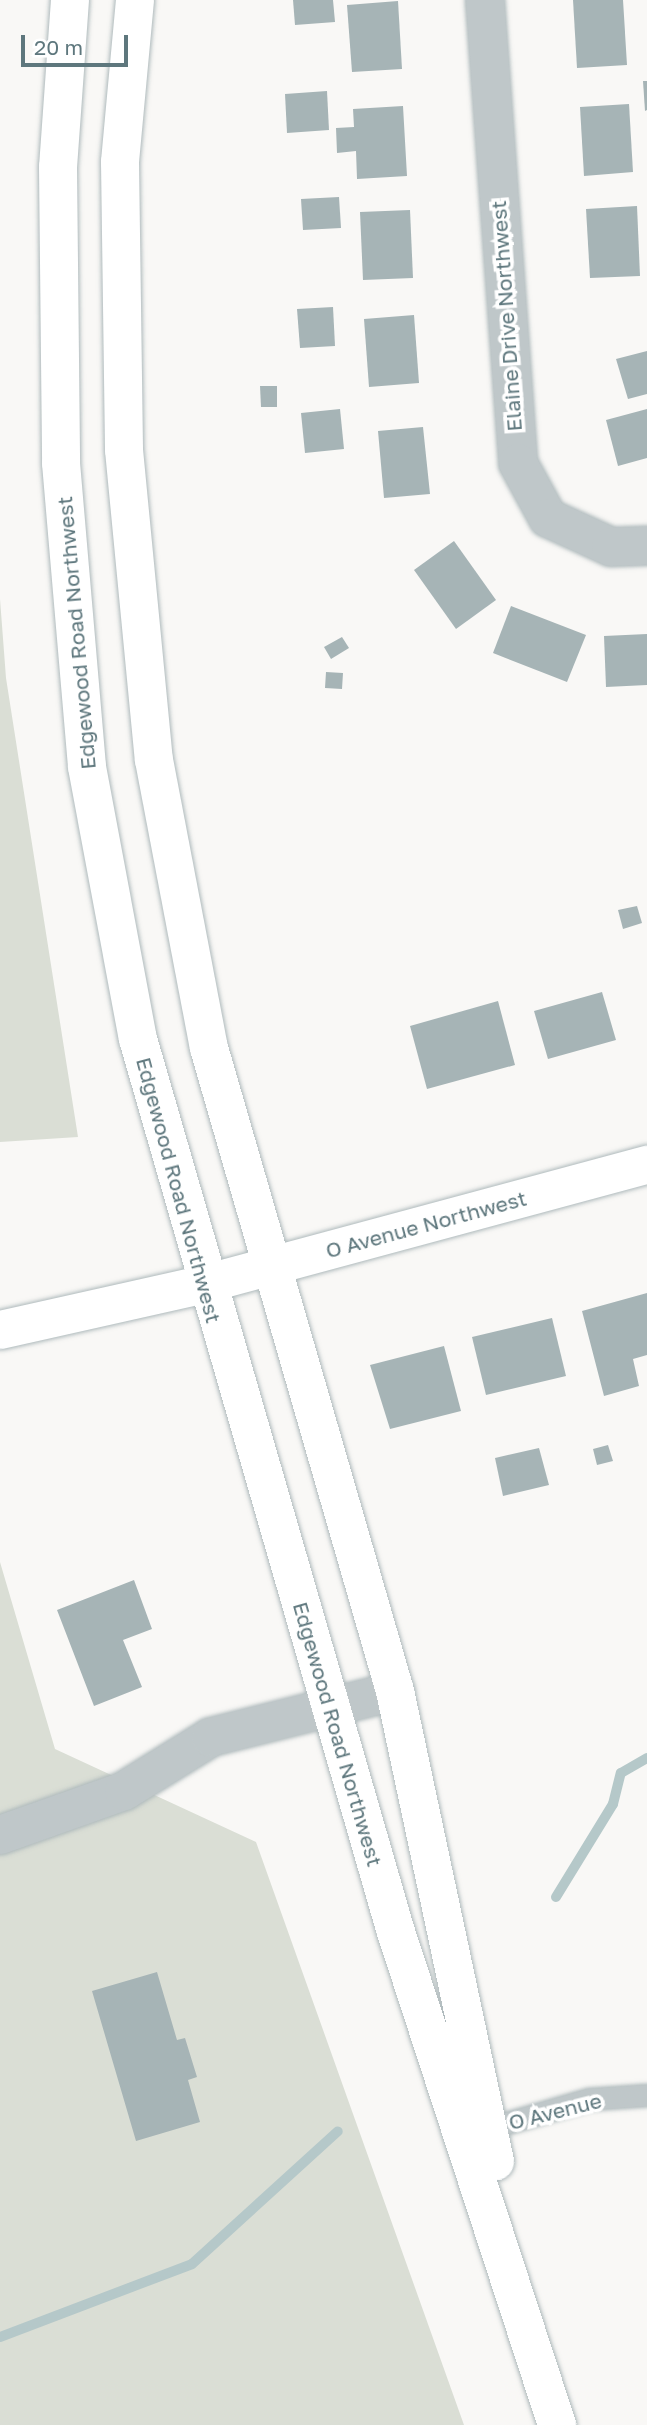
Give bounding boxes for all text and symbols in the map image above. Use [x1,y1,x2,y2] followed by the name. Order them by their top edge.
[24,21,131,65] scale bar
[34,34,83,60] text: 20 m
[485,200,527,432] street label: Elaine Drive Northwest
[52,495,100,771] street label: Edgewood Road Northwest
[131,1054,227,1326] street label: Edgewood Road Northwest
[323,1185,529,1263] street label: O Avenue Northwest
[288,1599,388,1869] street label: Edgewood Road Northwest
[506,2087,604,2135] street label: O Avenue

